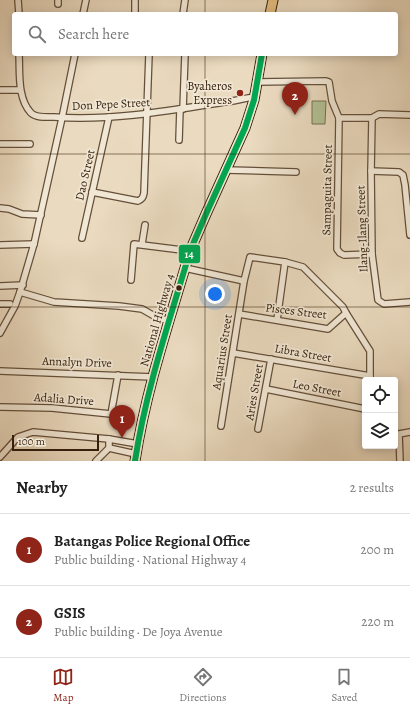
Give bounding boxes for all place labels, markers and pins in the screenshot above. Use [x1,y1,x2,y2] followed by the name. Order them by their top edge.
[187,78,232,108] place label: Byaheros Express
[282,82,308,115] pin: 2
[235,88,245,98] marker: Byaheros Express
[174,283,184,293] unlabelled marker
[109,405,135,438] pin: 1

